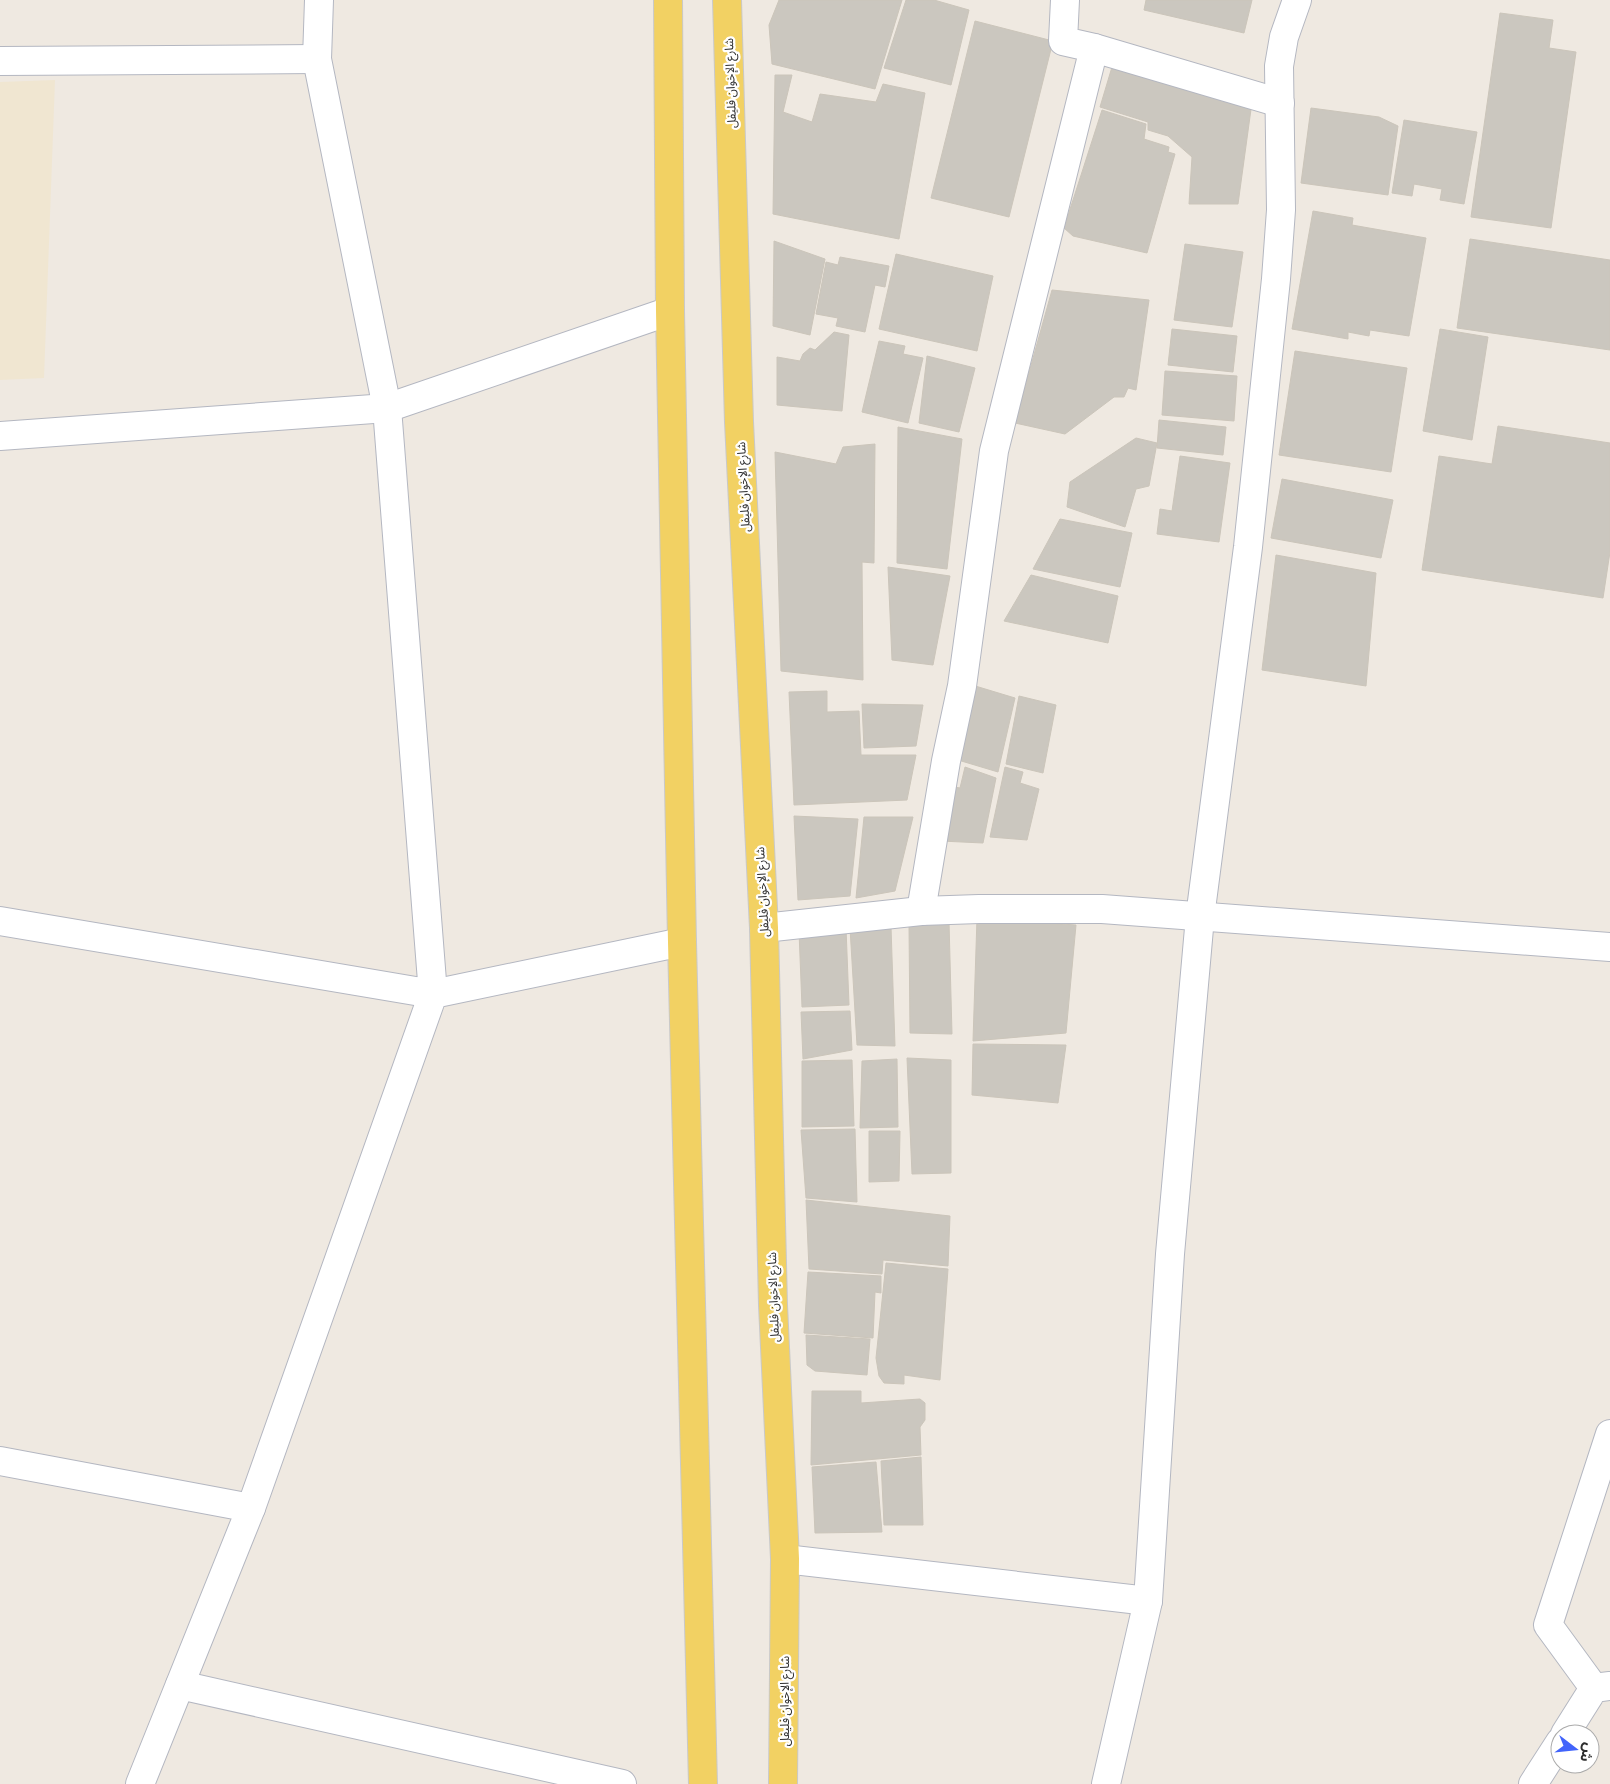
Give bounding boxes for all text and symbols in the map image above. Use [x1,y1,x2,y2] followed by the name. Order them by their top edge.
[721,38,741,128] street label: شارع الإخوان فليفل
[733,441,755,532] street label: شارع الإخوان فليفل
[752,846,774,937] street label: شارع الإخوان فليفل
[764,1252,784,1342] street label: شارع الإخوان فليفل
[777,1656,794,1746] street label: شارع الإخوان فليفل
[1550,1724,1600,1774] north arrow
[1576,1741,1599,1764] text: ش

